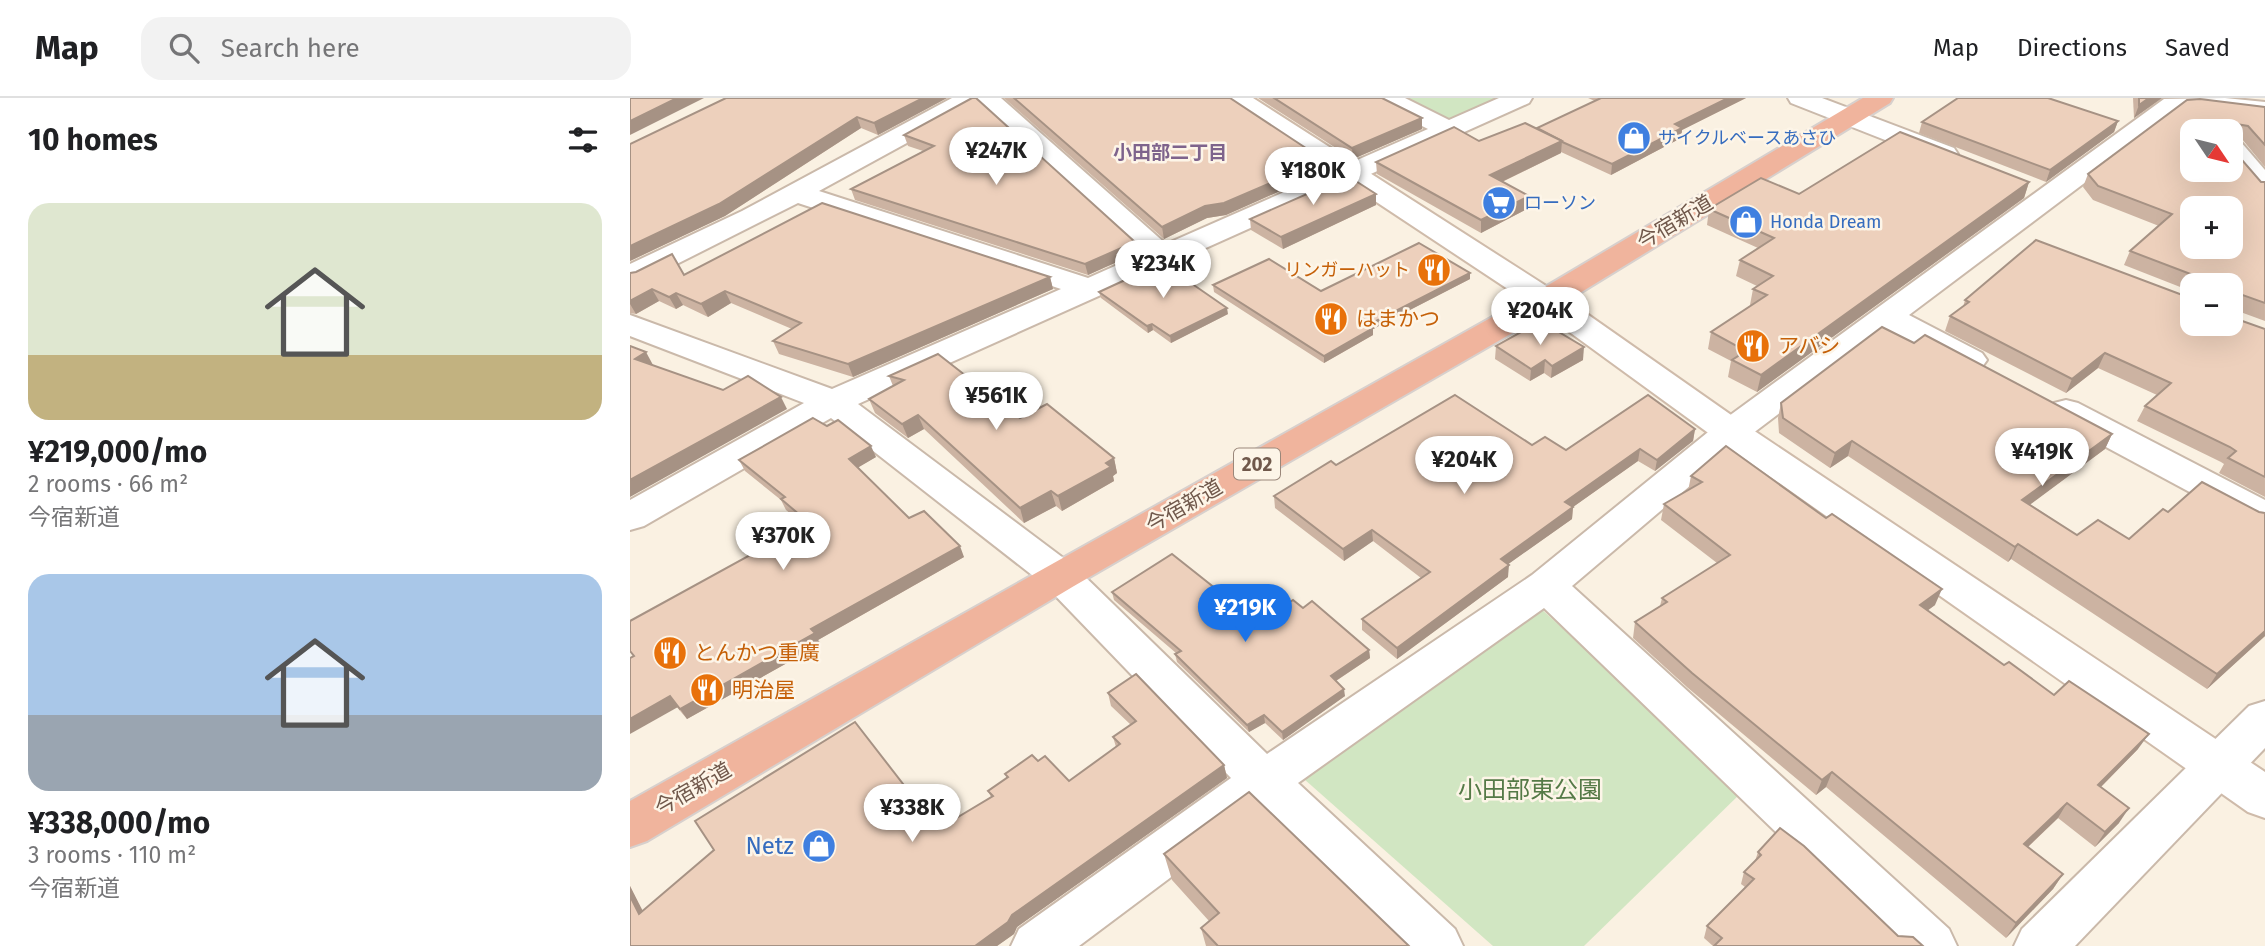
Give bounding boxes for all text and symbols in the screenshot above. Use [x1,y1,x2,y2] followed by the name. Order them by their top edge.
[141,17,631,80] search box
[35,28,99,68] text: Map
[165,29,203,67] icon: search
[221,33,360,64] text: Search here
[1933,34,1979,62] text: Map
[2017,34,2127,62] text: Directions
[2165,34,2230,62] text: Saved
[1615,119,1653,157] shop icon: サイクルベースあさひ
[2180,119,2244,182] north arrow
[2180,119,2243,336] map controls
[564,121,602,159] icon: filters
[28,122,158,158] text: 10 homes
[947,127,1045,187] pin: ¥247K
[1658,127,1836,149] place label: サイクルベースあさひ
[965,136,1027,164] text: ¥247K
[1113,141,1227,164] district label: 小田部二丁目
[1264,148,1362,207] pin: ¥180K
[1281,156,1345,184] text: ¥180K
[1480,184,1518,222] supermarket icon: ローソン
[1632,189,1718,255] street label: 今宿新道
[1524,192,1596,214] place label: ローソン
[2180,196,2243,259] button: +
[1727,203,1765,241] shop icon: Honda Dream
[1770,211,1881,233] place label: Honda Dream
[1114,240,1212,300] pin: ¥234K
[252,249,378,375] icon: home
[1131,249,1195,277] text: ¥234K
[1415,251,1453,289] restaurant icon: リンガーハット
[1284,259,1410,281] place label: リンガーハット
[2180,273,2243,336] button: −
[1491,288,1589,347] pin: ¥204K
[1507,296,1573,324] text: ¥204K
[1312,300,1350,338] restaurant icon: はまかつ
[1356,306,1440,332] place label: はまかつ
[1734,327,1772,365] restaurant icon: アバシ
[1778,333,1840,359] place label: アバシ
[947,372,1045,432] pin: ¥561K
[965,381,1027,409] text: ¥561K
[1993,428,2091,488] pin: ¥419K
[28,434,207,470] text: ¥219,000/mo
[1415,436,1513,496] pin: ¥204K
[2011,437,2073,465] text: ¥419K
[1431,445,1497,473] text: ¥204K
[1234,448,1280,480] road number: 202
[28,470,188,498] text: 2 rooms · 66 m²
[1141,474,1227,538] street label: 今宿新道
[28,503,120,531] text: 今宿新道
[734,512,832,572] pin: ¥370K
[751,521,815,549] text: ¥370K
[1196,584,1294,644] pin: ¥219K
[1214,593,1276,621] text: ¥219K
[252,620,378,746] icon: home
[651,634,689,672] restaurant icon: とんかつ重廣
[694,640,820,666] place label: とんかつ重廣
[688,671,726,709] restaurant icon: 明治屋
[732,677,795,703] place label: 明治屋
[650,757,736,821] street label: 今宿新道
[1458,776,1602,804] park label: 小田部東公園
[863,784,961,844] pin: ¥338K
[880,793,944,821] text: ¥338K
[28,805,210,841] text: ¥338,000/mo
[800,827,838,865] shop icon: Netz
[745,832,794,860] place label: Netz
[28,841,196,869] text: 3 rooms · 110 m²
[28,874,120,902] text: 今宿新道

